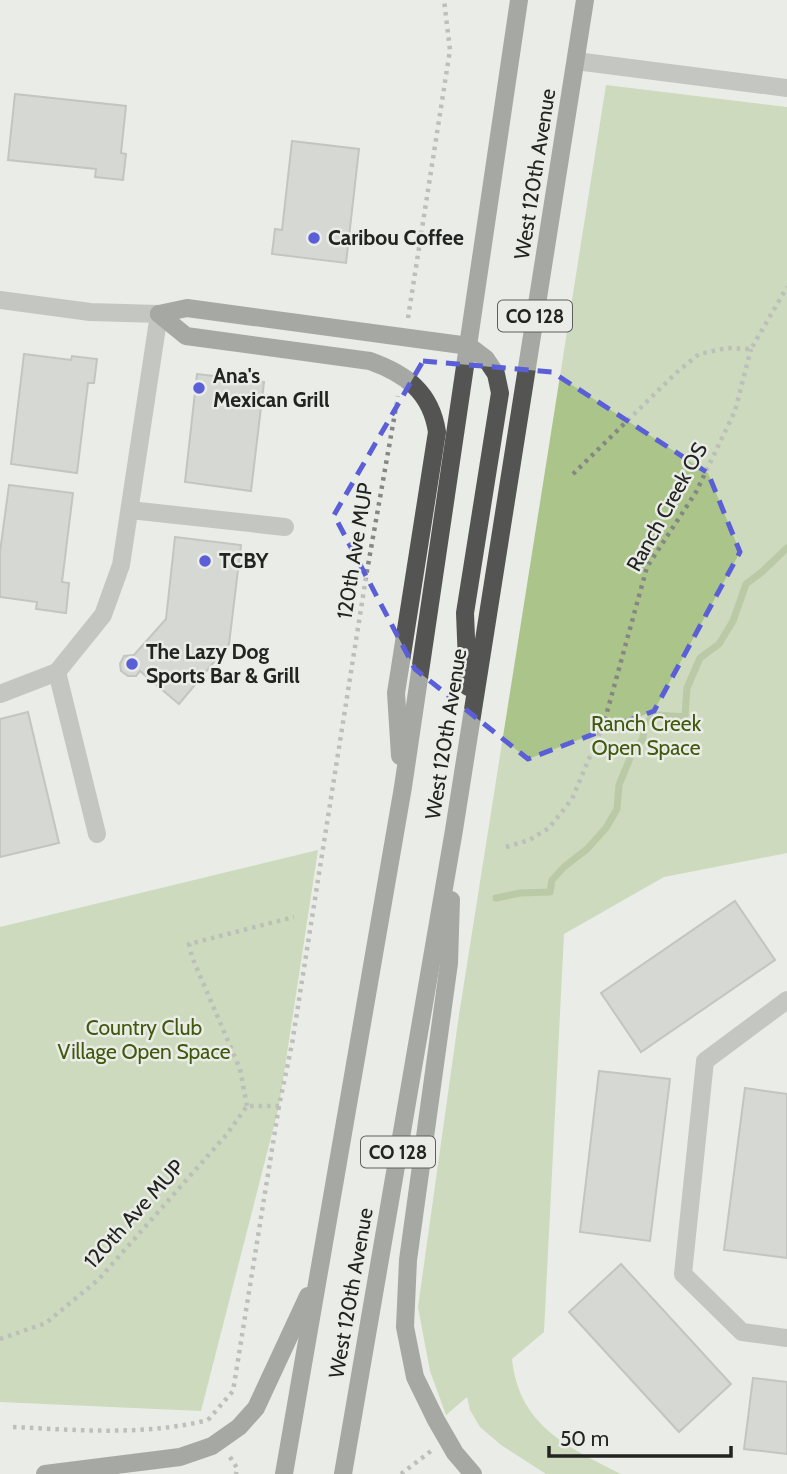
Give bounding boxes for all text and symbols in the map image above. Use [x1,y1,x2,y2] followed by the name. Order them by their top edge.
[509,86,560,261] street label: West 120th Avenue
[328,225,464,250] place label: Caribou Coffee
[306,230,322,246] marker: Caribou Coffee
[498,300,572,332] road number: CO 128
[213,363,330,412] place label: Ana's Mexican Grill
[191,380,207,396] marker: Ana's Mexican Grill
[621,438,712,575] street label: Ranch Creek OS
[331,481,378,621] street label: 120th Ave MUP
[219,548,269,573] place label: TCBY
[197,553,213,569] marker: TCBY
[146,639,300,688] place label: The Lazy Dog Sports Bar & Grill
[420,646,471,821] street label: West 120th Avenue
[124,656,140,672] marker: The Lazy Dog Sports Bar & Grill
[591,711,702,760] park label: Ranch Creek Open Space
[57,1015,231,1064] park label: Country Club Village Open Space
[361,1136,435,1168] road number: CO 128
[78,1154,189,1273] street label: 120th Ave MUP
[323,1206,378,1380] street label: West 120th Avenue
[549,1414,731,1458] scale bar
[560,1426,609,1451] text: 50 m

